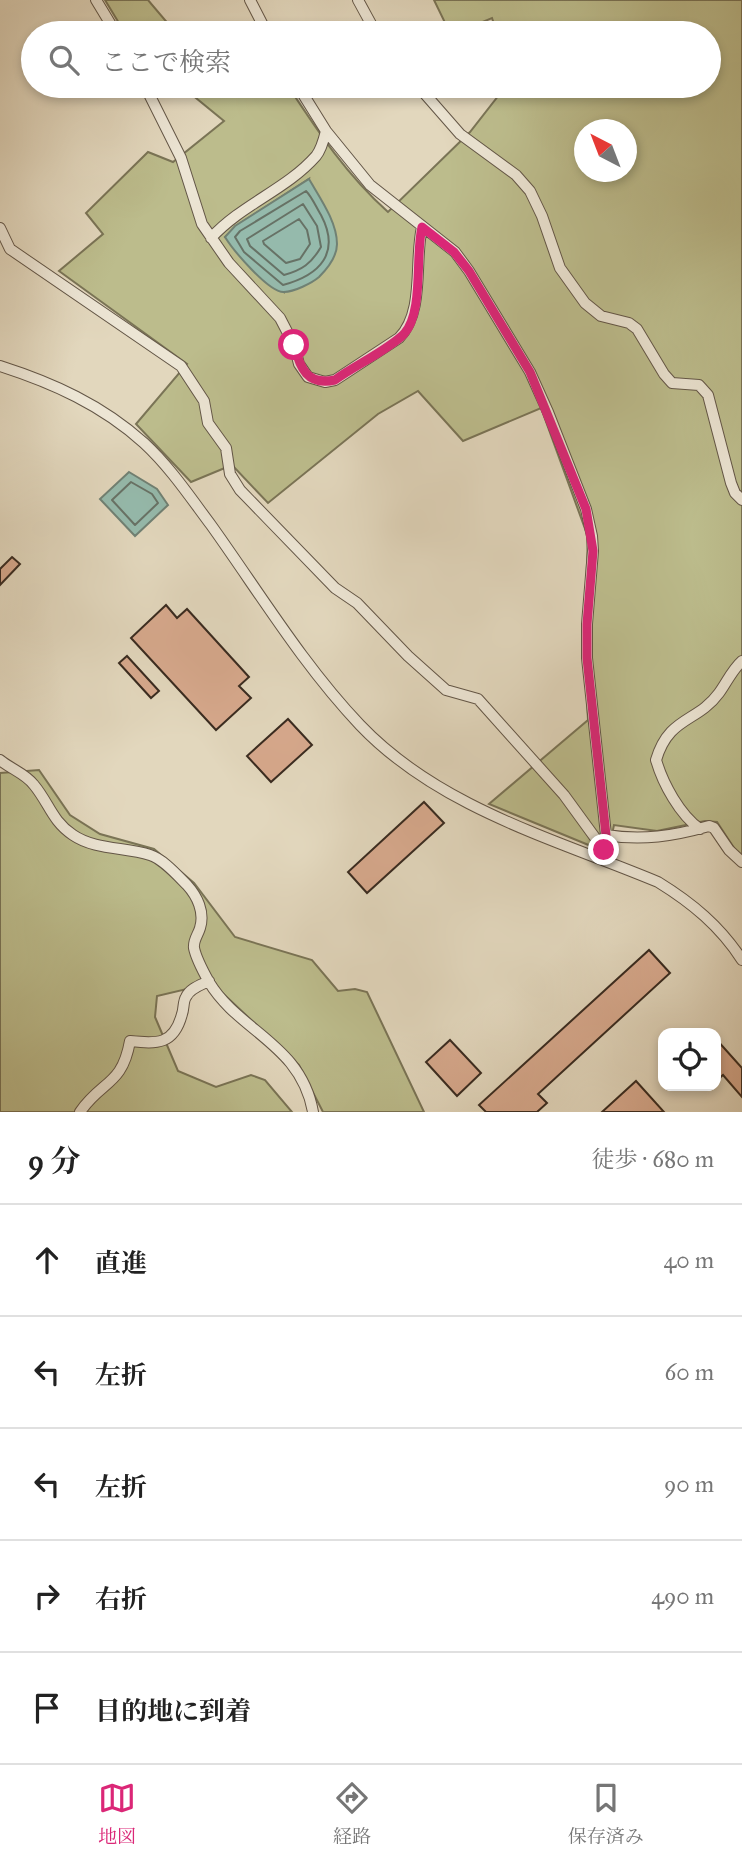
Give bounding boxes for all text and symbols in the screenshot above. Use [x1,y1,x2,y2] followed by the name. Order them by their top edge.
[21,21,721,98] search box
[45,41,83,79] icon: search
[101,46,231,78] text: ここで検索
[574,119,637,182] north arrow
[278,329,309,360] route start
[588,834,619,865] route end
[658,1028,721,1091] map controls
[658,1028,721,1091] button: locate
[28,1143,81,1179] text: 9 分
[591,1145,714,1173] text: 徒歩 · 680 m
[28,1241,66,1279] icon: ahead
[664,1246,714,1274] text: 40 m
[95,1247,147,1279] text: 直進
[28,1353,66,1391] icon: left
[665,1358,714,1386] text: 60 m
[95,1359,147,1391] text: 左折
[28,1465,66,1503] icon: left
[664,1470,714,1498] text: 90 m
[95,1471,147,1503] text: 左折
[28,1577,66,1615] icon: right
[651,1582,714,1610] text: 490 m
[95,1583,147,1615] text: 右折
[28,1689,66,1727] icon: arrive
[95,1695,251,1727] text: 目的地に到着
[98,1779,136,1848] tab: 地図
[333,1779,371,1848] tab: 経路
[568,1779,644,1848] tab: 保存済み

